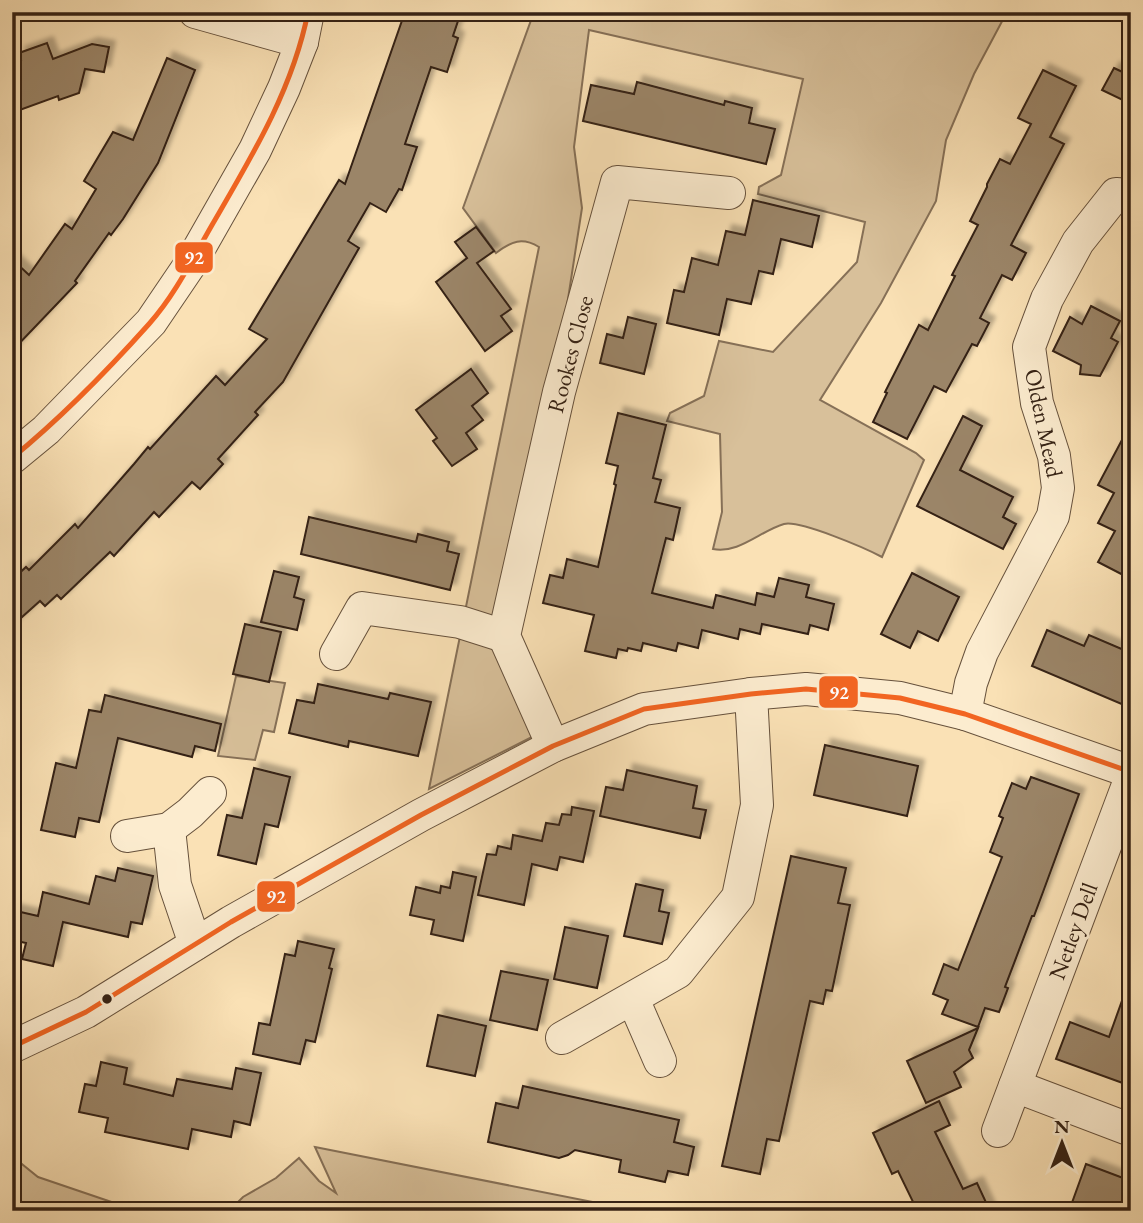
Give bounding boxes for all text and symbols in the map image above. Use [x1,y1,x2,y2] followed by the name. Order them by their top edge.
[174,241,214,274] line badge: 92
[184,245,204,270] text: 92
[540,292,600,416] street label: Rookes Close
[1018,366,1070,480] street label: Olden Mead
[818,675,859,709] line badge: 92
[829,680,849,705] text: 92
[1042,878,1105,984] street label: Netley Dell
[256,880,296,913] line badge: 92
[266,884,286,909] text: 92
[100,992,114,1006] unlabelled marker
[1028,1108,1098,1178] north arrow
[1054,1114,1070,1139] text: N

